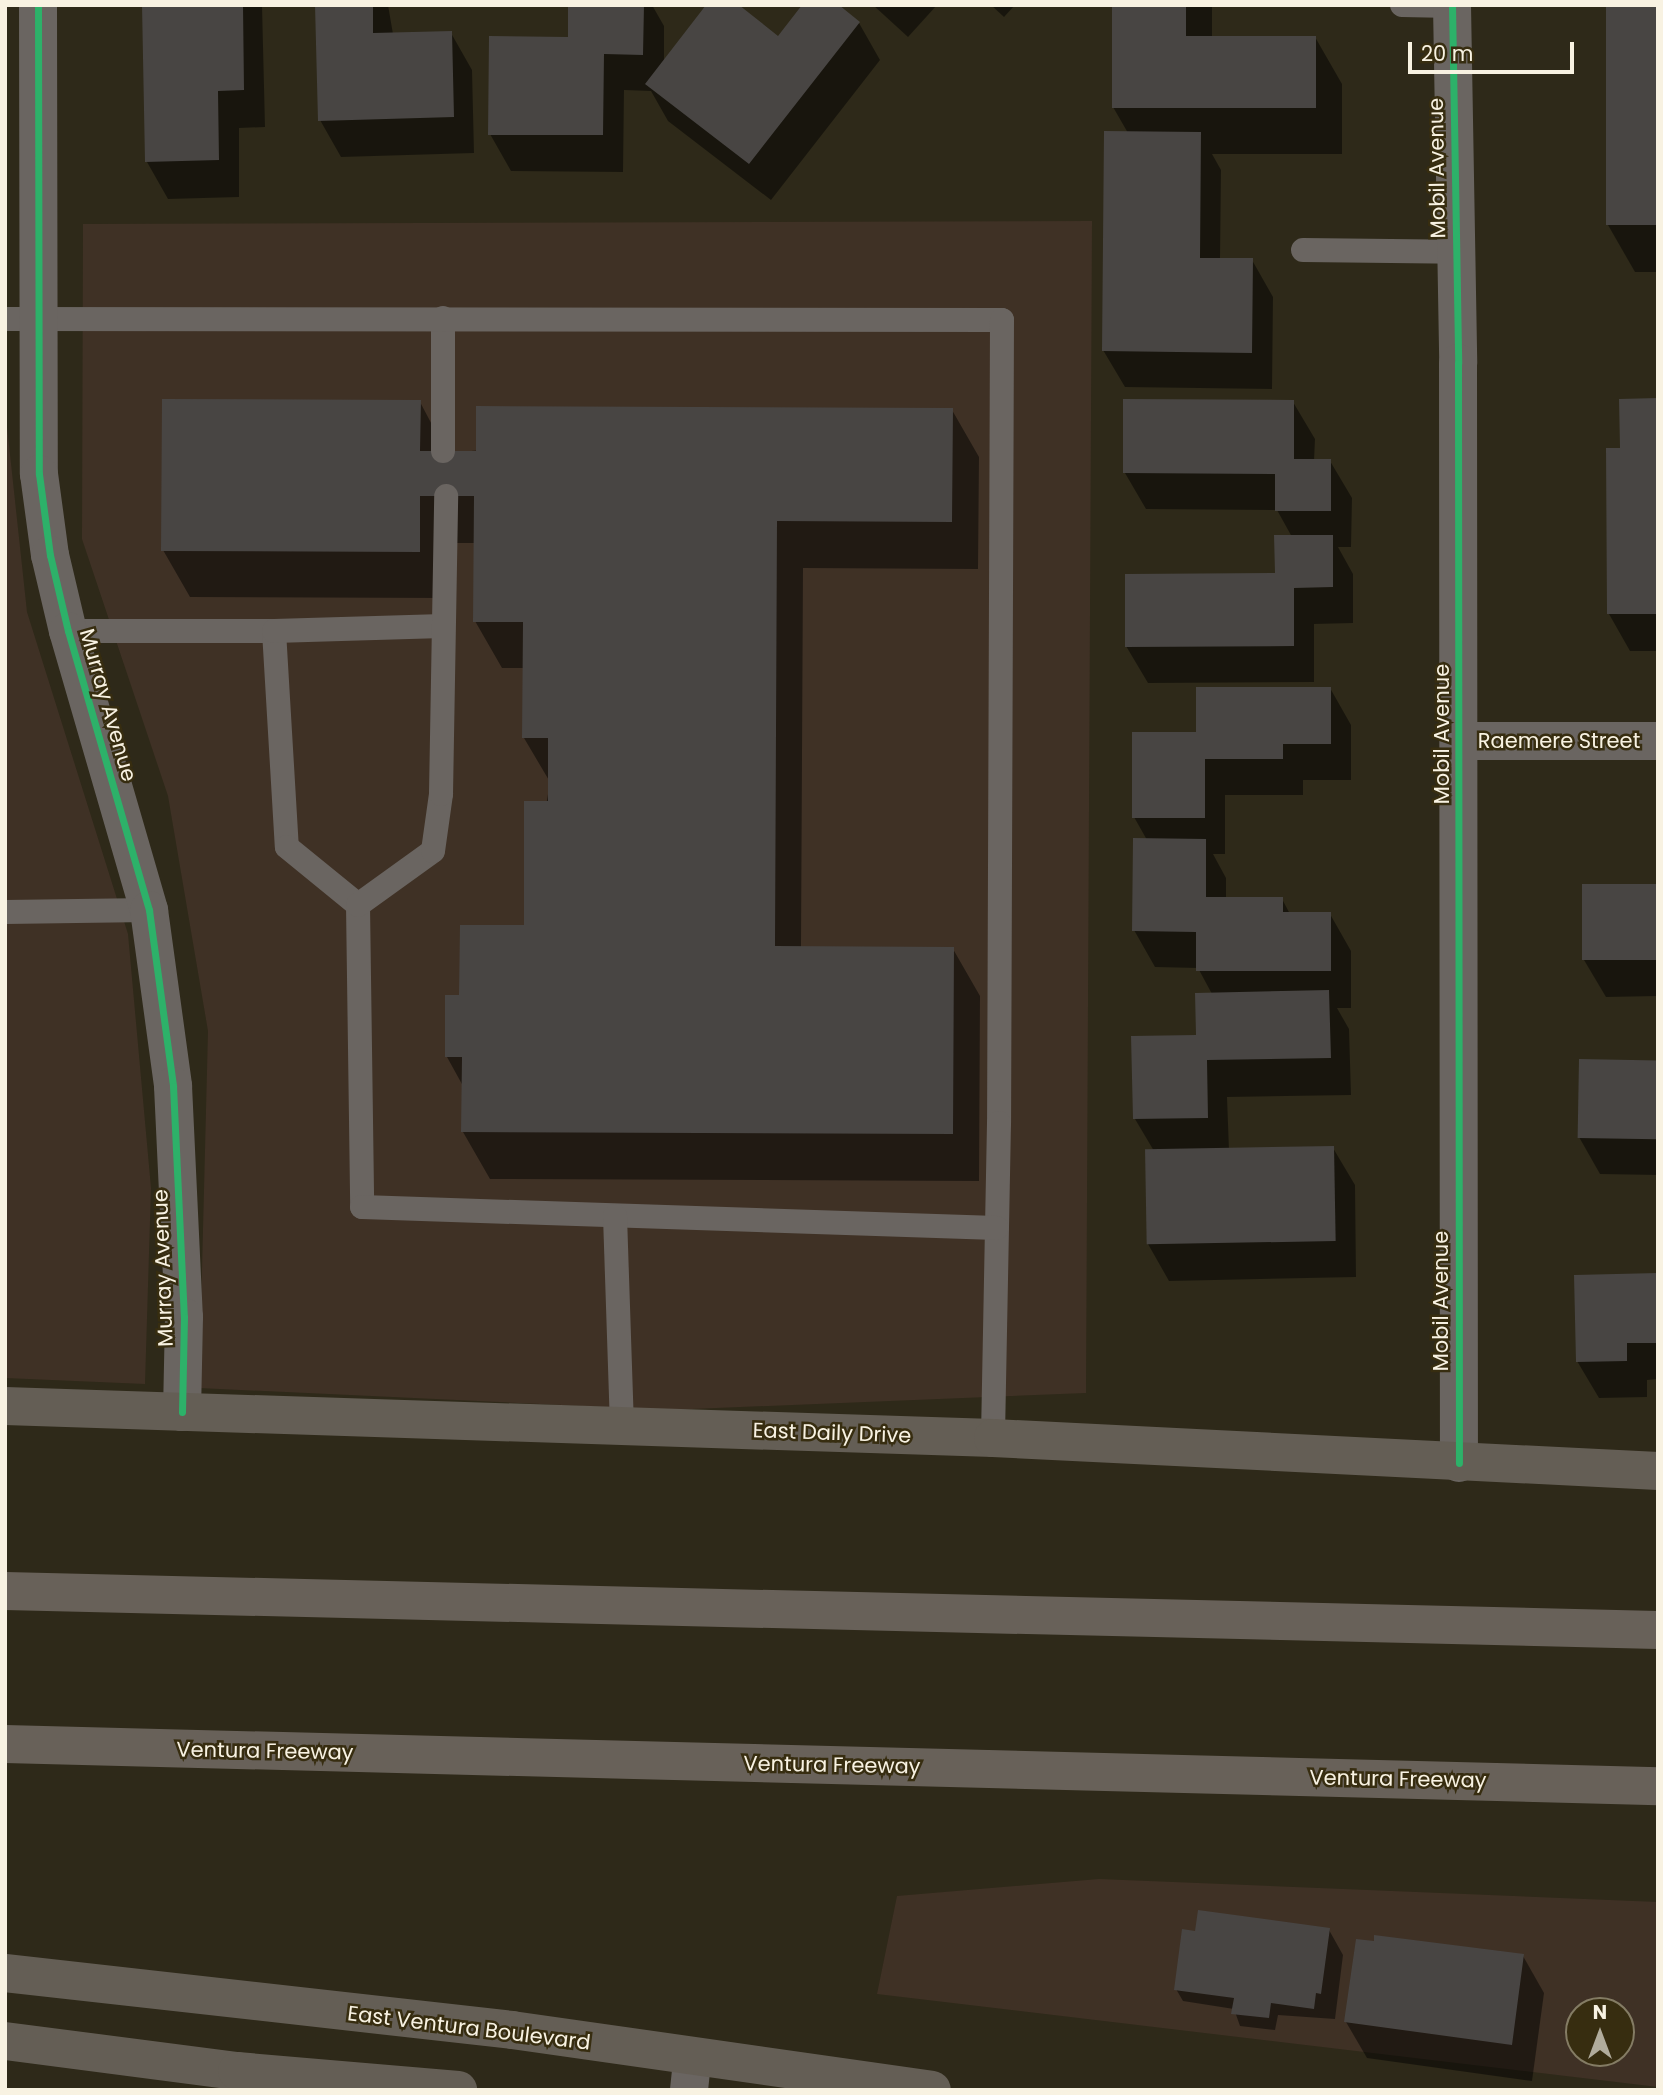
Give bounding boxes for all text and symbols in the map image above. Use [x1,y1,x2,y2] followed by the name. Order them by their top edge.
[1411,28,1577,72] scale bar
[1421,39,1474,68] text: 20 m
[1423,98,1451,238] street label: Mobil Avenue
[74,626,142,784] street label: Murray Avenue
[1429,664,1455,804] street label: Mobil Avenue
[1478,728,1640,754] street label: Raemere Street
[148,1189,178,1347] street label: Murray Avenue
[1428,1231,1454,1371] street label: Mobil Avenue
[752,1418,912,1448] street label: East Daily Drive
[176,1737,354,1765] street label: Ventura Freeway
[743,1751,921,1779] street label: Ventura Freeway
[1309,1765,1487,1793] street label: Ventura Freeway
[1565,1997,1635,2067] north arrow
[1593,1999,1607,2026] text: N
[346,2001,592,2055] street label: East Ventura Boulevard

